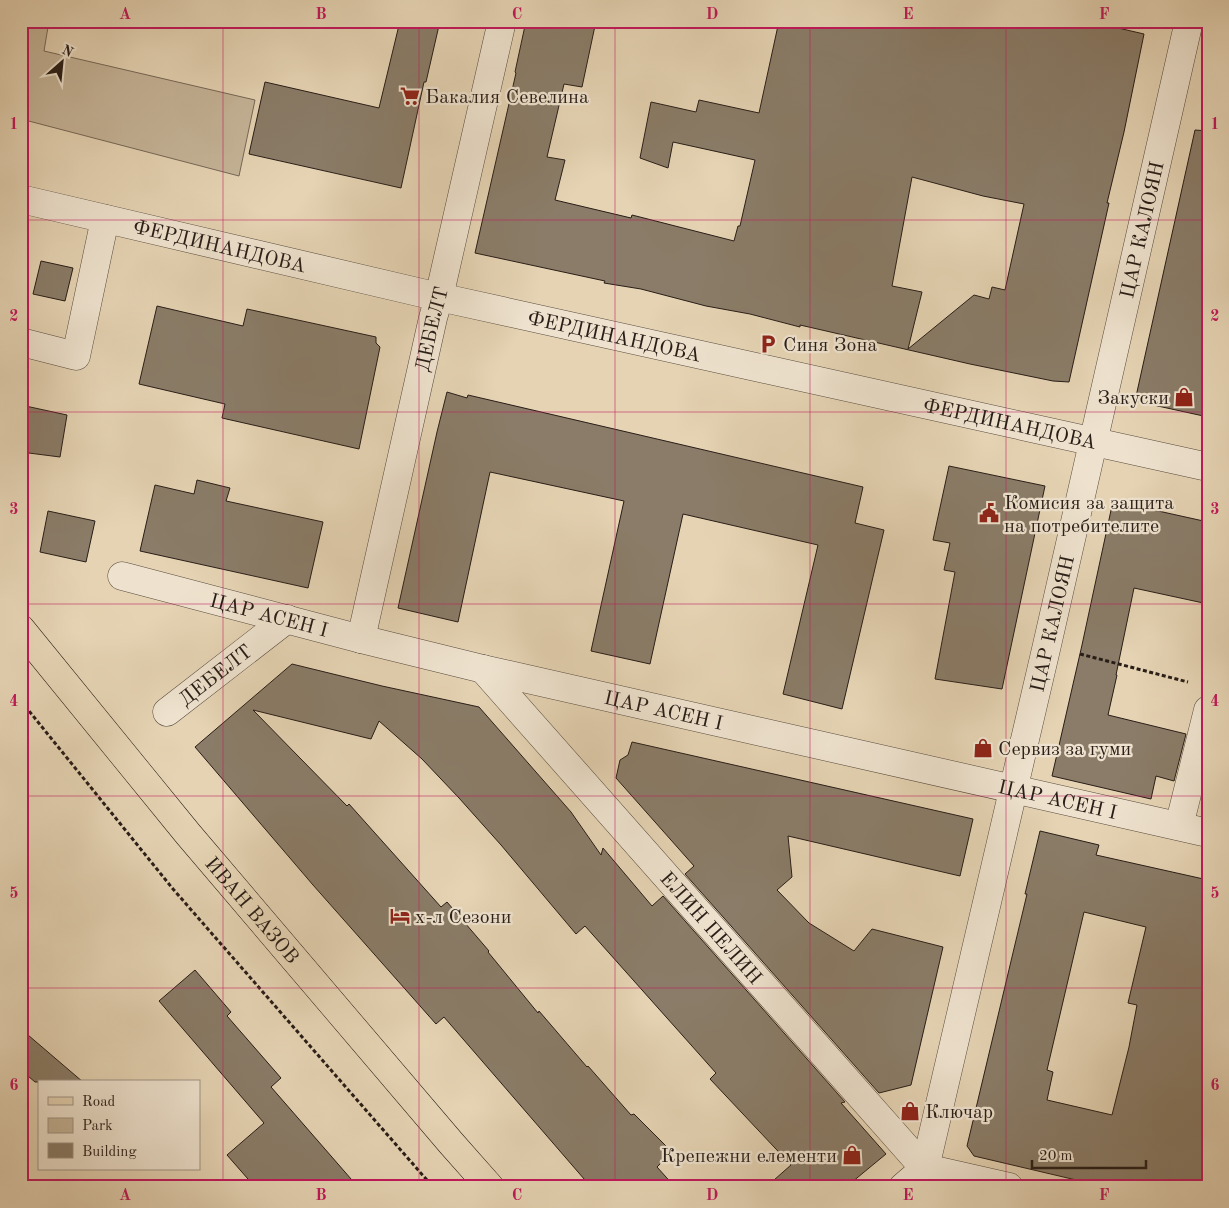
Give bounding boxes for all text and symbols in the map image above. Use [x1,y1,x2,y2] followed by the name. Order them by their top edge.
[119,7,131,23] text: A
[315,7,327,23] text: B
[512,7,522,23] text: C
[706,7,718,23] text: D
[902,7,914,23] text: E
[1099,7,1110,23] text: F
[38,38,88,88] north arrow
[60,43,76,60] text: N
[399,85,421,107] supermarket icon: Бакалия Севелина
[425,88,589,108] place label: Бакалия Севелина
[9,117,19,133] text: 1
[1210,117,1220,133] text: 1
[1118,160,1169,301] street label: ЦАР КАЛОЯН
[131,218,308,277] street label: ФЕРДИНАНДОВА
[413,285,453,374] street label: ДЕБЕЛТ
[9,309,19,325] text: 2
[525,309,703,367] street label: ФЕРДИНАНДОВА
[1210,309,1220,325] text: 2
[757,333,779,355] parking icon: Синя Зона
[783,336,877,356] place label: Синя Зона
[1173,386,1195,408] shop icon: Закуски
[1097,389,1169,409] place label: Закуски
[921,396,1098,454] street label: ФЕРДИНАНДОВА
[1004,494,1174,537] place label: Комисия за защита на потребителите
[9,502,19,518] text: 3
[978,502,1000,524] public building icon: Комисия за защита на потребителите
[1210,502,1220,518] text: 3
[1028,554,1079,694] street label: ЦАР КАЛОЯН
[207,592,330,642] street label: ЦАР АСЕН I
[176,642,257,711] street label: ДЕБЕЛТ
[602,689,725,735] street label: ЦАР АСЕН I
[9,694,19,710] text: 4
[1210,694,1220,710] text: 4
[972,737,994,759] shop icon: Сервиз за гуми
[998,740,1131,760] place label: Сервиз за гуми
[996,778,1119,824] street label: ЦАР АСЕН I
[200,854,302,968] street label: ИВАН ВАЗОВ
[655,869,765,989] street label: ЕЛИН ПЕЛИН
[9,886,19,902] text: 5
[1210,886,1220,902] text: 5
[389,905,411,927] hotel icon: х-л Сезони
[415,908,511,928] place label: х-л Сезони
[9,1078,19,1094] text: 6
[1210,1078,1220,1094] text: 6
[38,1080,200,1170] legend
[82,1095,116,1110] text: Road
[899,1100,921,1122] shop icon: Ключар
[925,1103,993,1123] place label: Ключар
[82,1119,113,1134] text: Park
[1032,1138,1145,1170] scale bar
[841,1144,863,1166] shop icon: Крепежни елементи
[82,1145,137,1160] text: Building
[661,1147,837,1167] place label: Крепежни елементи
[1039,1149,1073,1164] text: 20 m
[119,1188,131,1204] text: A
[315,1188,327,1204] text: B
[512,1188,522,1204] text: C
[706,1188,718,1204] text: D
[902,1188,914,1204] text: E
[1099,1188,1110,1204] text: F

